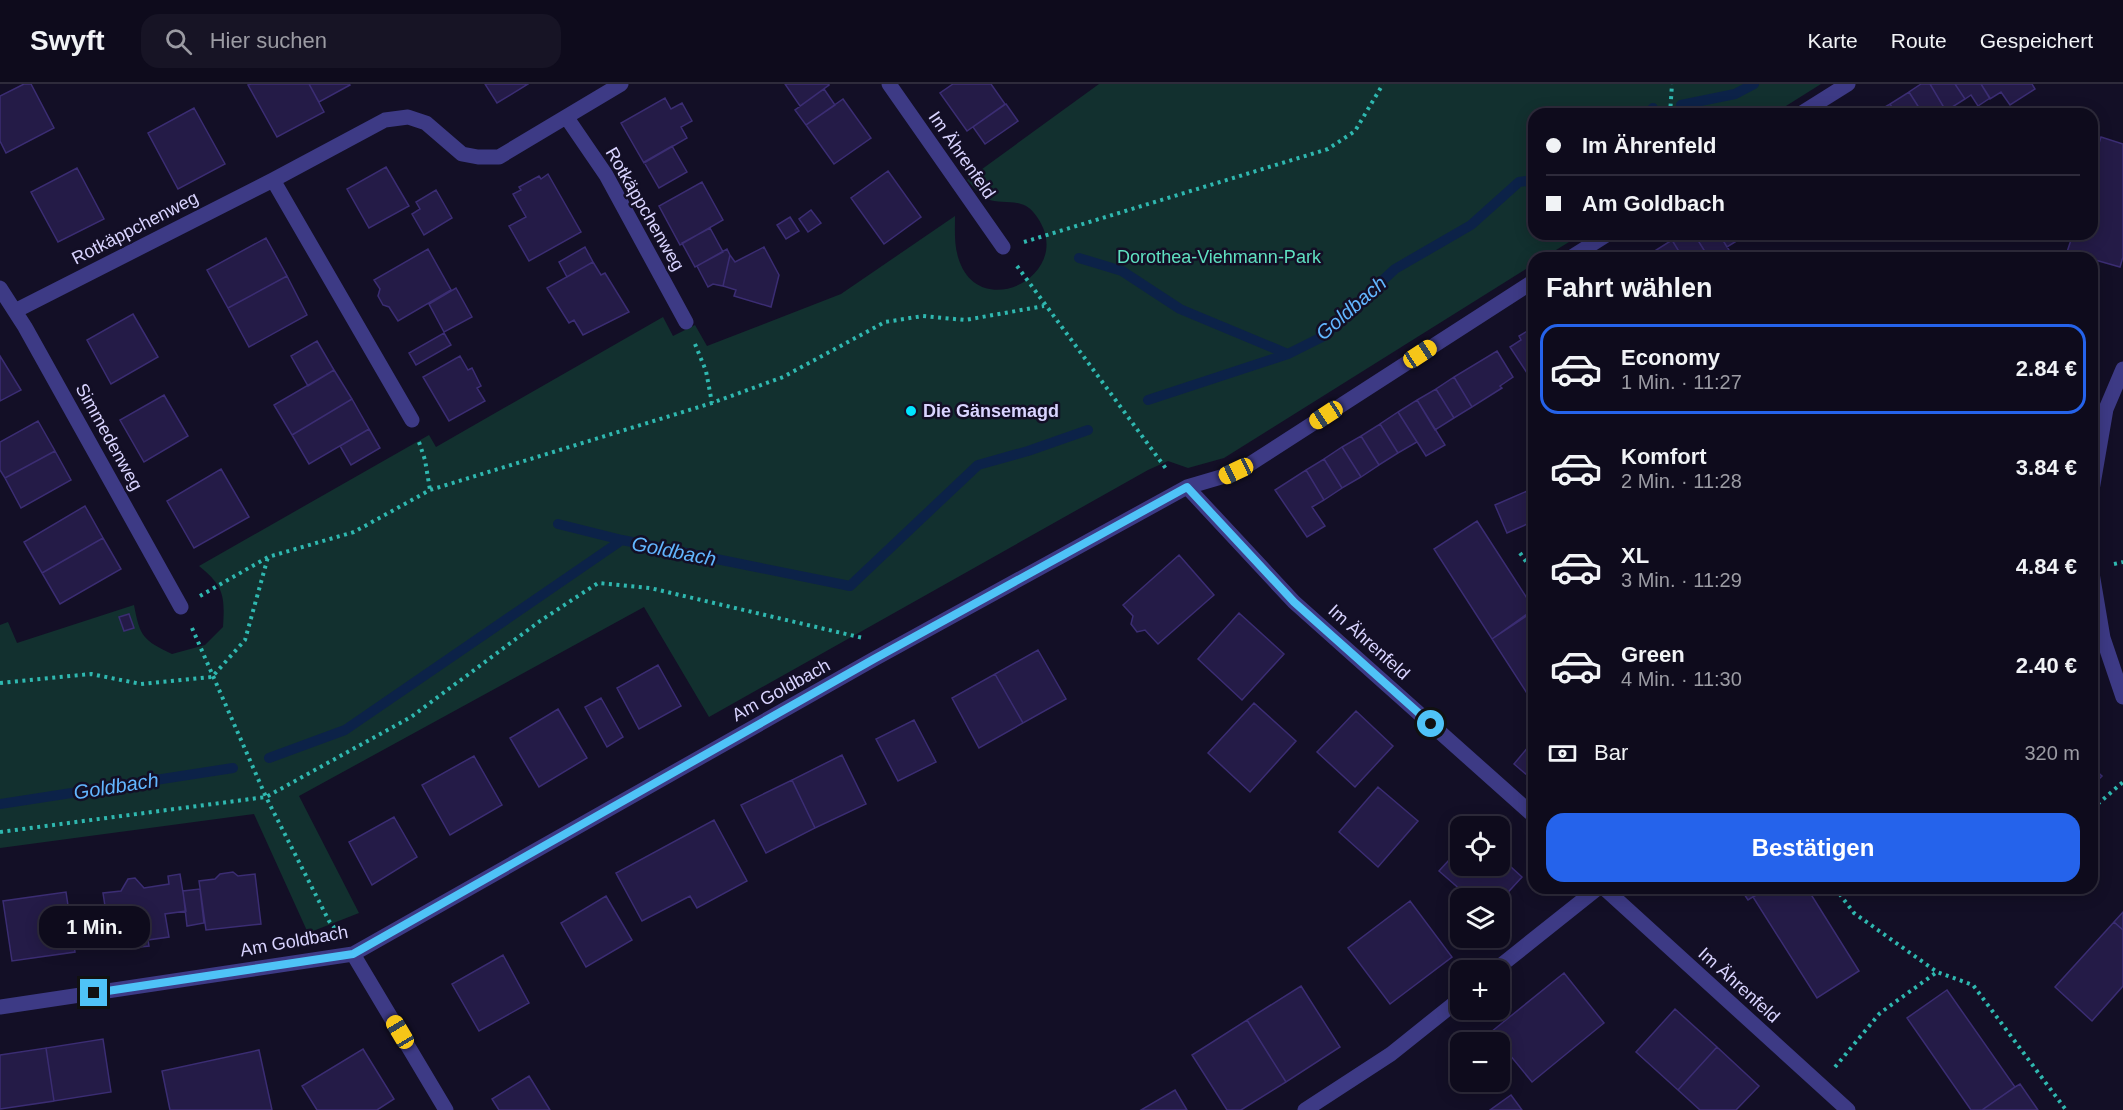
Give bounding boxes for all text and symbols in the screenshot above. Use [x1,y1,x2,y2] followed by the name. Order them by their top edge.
[141,14,561,68] search box
[30,25,105,56] text: Swyft
[162,25,195,58] icon: search
[210,28,327,53] text: Hier suchen
[1808,29,1858,52] text: Karte
[1891,29,1947,52] text: Route
[1980,29,2093,52] text: Gespeichert
[925,107,999,203] street label: Im Ährenfeld
[1582,133,1716,158] text: Im Ährenfeld
[602,144,688,274] street label: Rotkäppchenweg
[68,188,202,268] street label: Rotkäppchenweg
[1582,191,1725,216] text: Am Goldbach
[1117,247,1322,267] park label: Dorothea-Viehmann-Park
[1311,272,1391,344] water label: Goldbach
[1546,273,1713,303] text: Fahrt wählen
[1400,337,1440,371] car
[1549,342,1603,396] icon: car
[1621,345,1720,370] text: Economy
[2016,356,2077,381] text: 2.84 €
[1621,371,1742,393] text: 1 Min. · 11:27
[71,380,147,494] street label: Simmedenweg
[1306,398,1346,432] car
[923,401,1059,421] place label: Die Gänsemagd
[904,404,918,418] marker: Die Gänsemagd
[1549,441,1603,495] icon: car
[1621,444,1707,469] text: Komfort
[1216,455,1256,487] car
[2016,455,2077,480] text: 3.84 €
[1621,470,1742,492] text: 2 Min. · 11:28
[630,532,718,570] water label: Goldbach
[1549,540,1603,594] icon: car
[1621,543,1649,568] text: XL
[2016,554,2077,579] text: 4.84 €
[1621,569,1742,591] text: 3 Min. · 11:29
[1324,600,1414,684] street label: Im Ährenfeld
[1549,639,1603,693] icon: car
[1621,642,1685,667] text: Green
[2016,653,2077,678] text: 2.40 €
[728,655,834,725] street label: Am Goldbach
[1621,668,1742,690] text: 4 Min. · 11:30
[1417,710,1444,737] route start
[1546,737,1579,770] icon: cash
[1594,740,1628,765] text: Bar
[2024,742,2080,764] text: 320 m
[72,768,160,804] water label: Goldbach
[1546,813,2080,882] button: Bestätigen
[1450,816,1510,1092] map controls
[1450,816,1510,876] button: locate
[1450,888,1510,948] button: layers
[38,906,150,948] callout: 1 Min.
[66,916,123,938] text: 1 Min.
[239,922,349,960] street label: Am Goldbach
[1694,943,1784,1027] street label: Im Ährenfeld
[1450,960,1510,1020] button: +
[80,979,107,1006] route end
[383,1012,417,1052] car
[1450,1032,1510,1092] button: −

